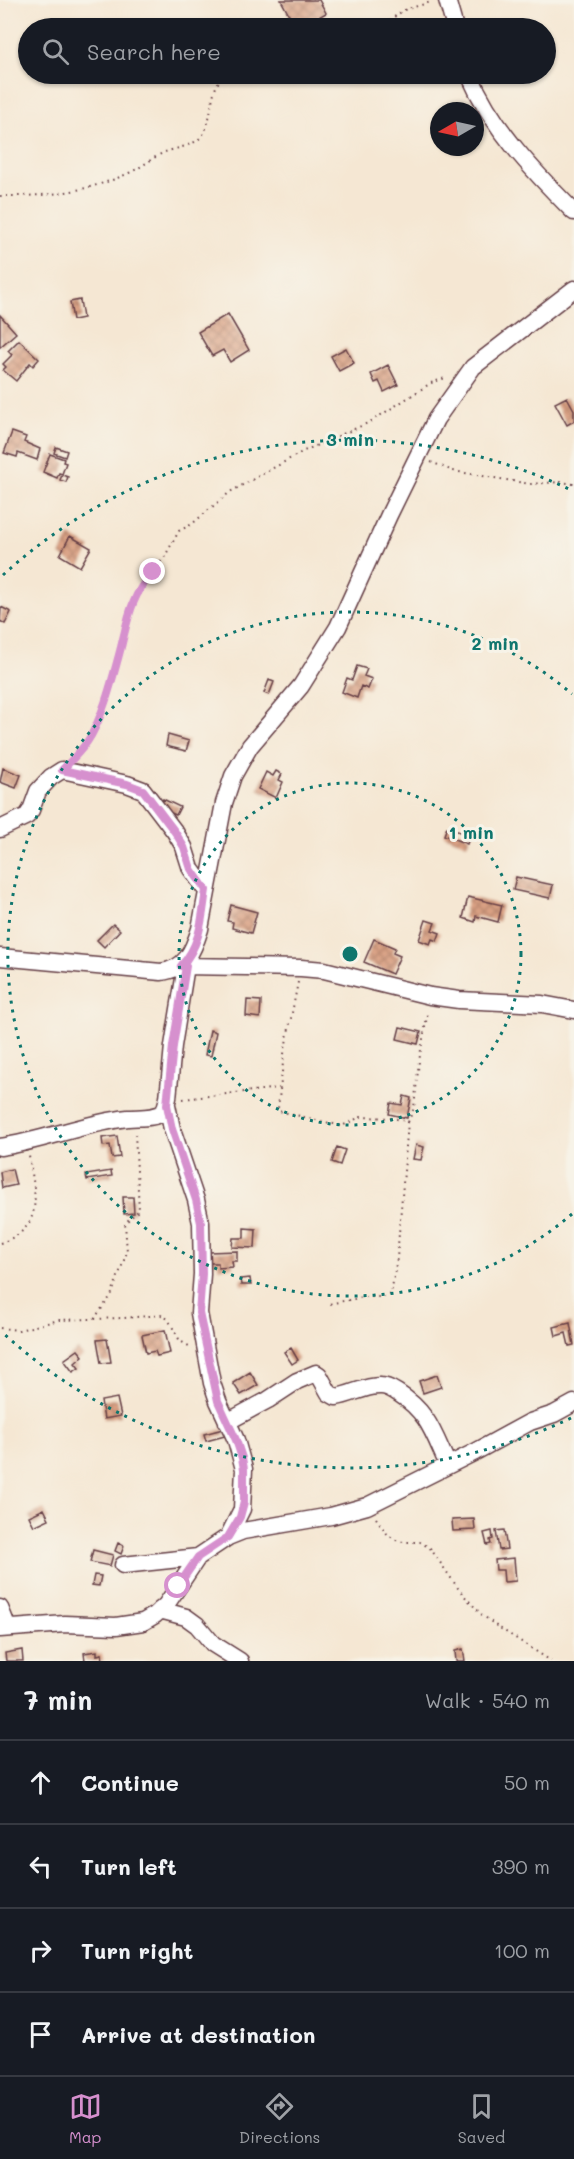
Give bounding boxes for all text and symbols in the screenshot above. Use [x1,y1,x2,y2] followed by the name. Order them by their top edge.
[18,18,556,84] search box
[39,35,72,68] icon: search
[87,37,221,66] text: Search here
[430,102,484,156] north arrow
[326,427,374,451] text: 3 min
[139,558,165,584] route end
[471,631,519,655] text: 2 min
[448,820,494,844] text: 1 min
[340,944,360,964] centre of rings
[164,1572,190,1598] route start
[24,1683,92,1717] text: 7 min
[425,1687,550,1713] text: Walk · 540 m
[24,1766,57,1799] icon: ahead
[81,1768,179,1797] text: Continue
[504,1769,550,1795] text: 50 m
[24,1850,57,1883] icon: left
[81,1852,177,1881] text: Turn left
[492,1853,550,1879] text: 390 m
[24,1934,57,1967] icon: right
[81,1936,193,1965] text: Turn right
[494,1937,550,1963] text: 100 m
[24,2018,57,2051] icon: arrive
[81,2020,316,2049] text: Arrive at destination
[69,2090,102,2147] tab: Map
[239,2090,320,2147] tab: Directions
[458,2090,505,2147] tab: Saved

